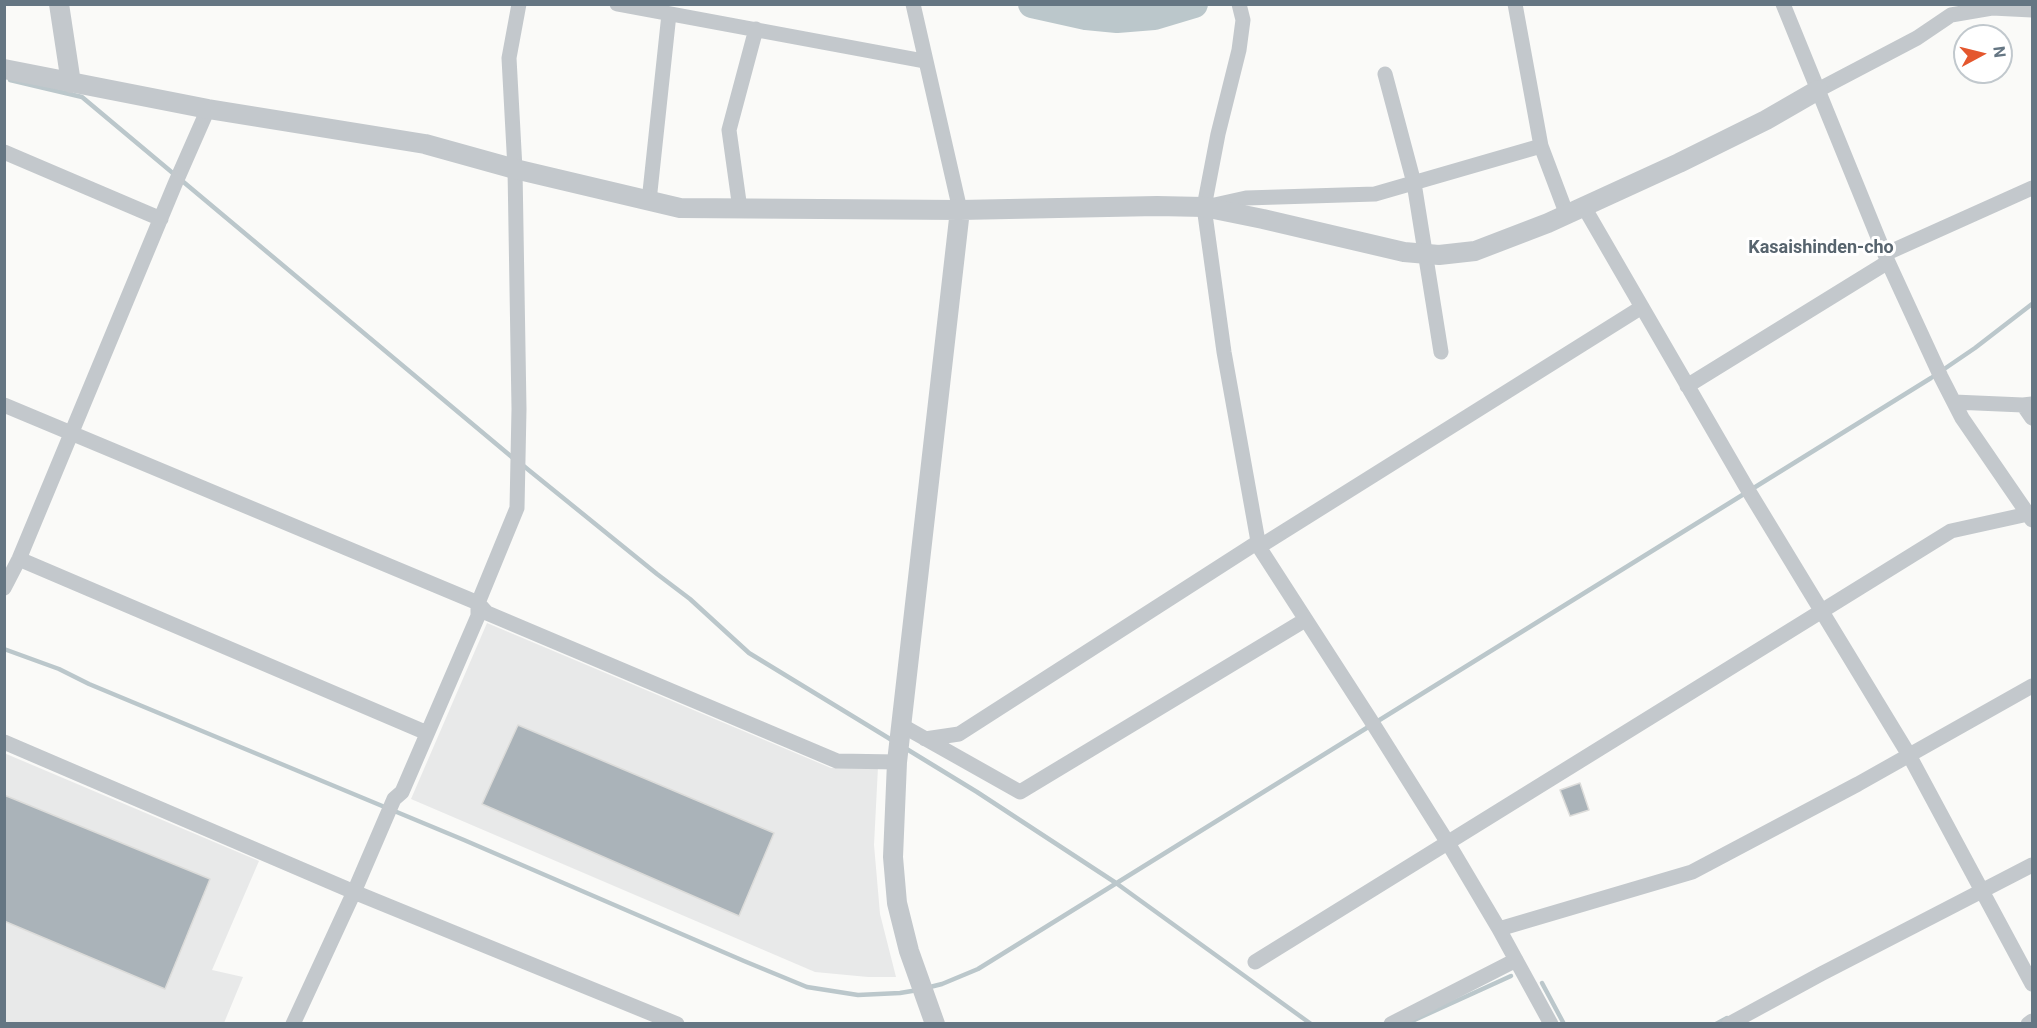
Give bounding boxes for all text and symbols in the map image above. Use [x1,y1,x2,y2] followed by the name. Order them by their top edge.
[1953,24,2013,84] north arrow
[1989,45,2009,59] text: N
[1748,237,1894,259] district label: Kasaishinden-cho

